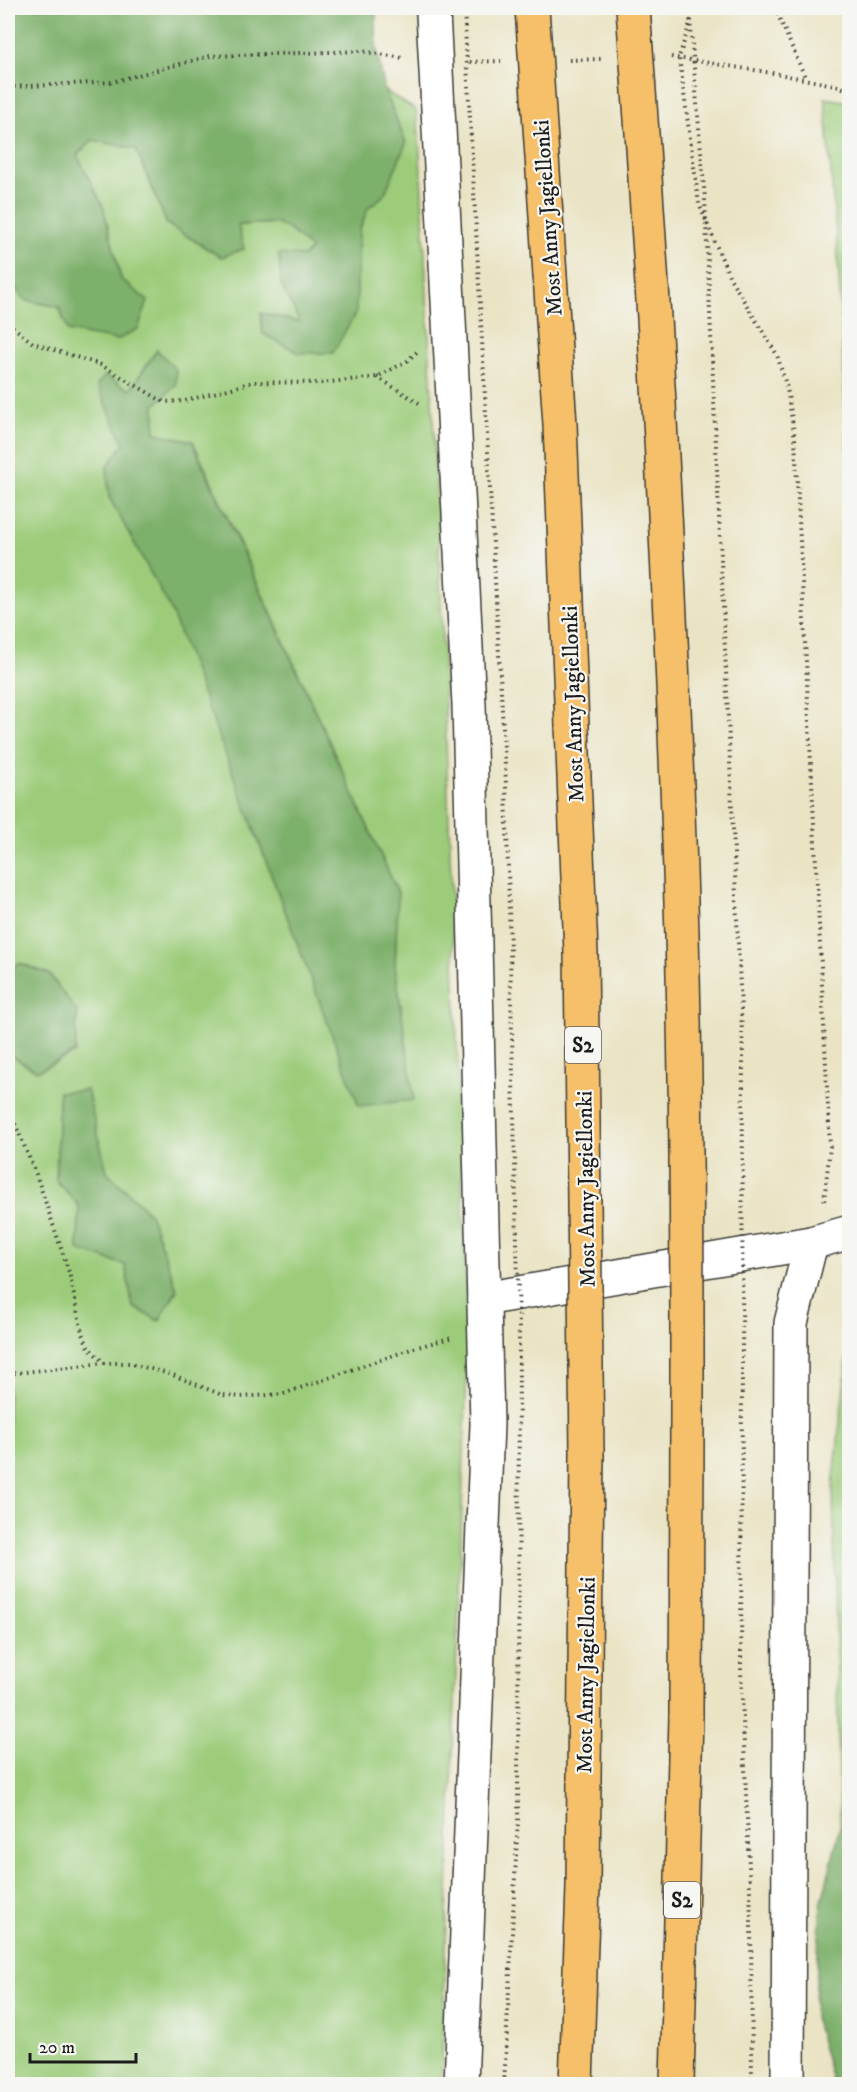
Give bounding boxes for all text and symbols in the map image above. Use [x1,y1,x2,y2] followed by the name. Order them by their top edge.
[528,119,569,317] street label: Most Anny Jagiellonki
[557,605,590,803] street label: Most Anny Jagiellonki
[565,1027,601,1063] road number: S2
[571,1090,602,1288] street label: Most Anny Jagiellonki
[571,1576,602,1774] street label: Most Anny Jagiellonki
[664,1882,700,1918] road number: S2
[30,2026,136,2064] scale bar
[39,2037,75,2059] text: 20 m

